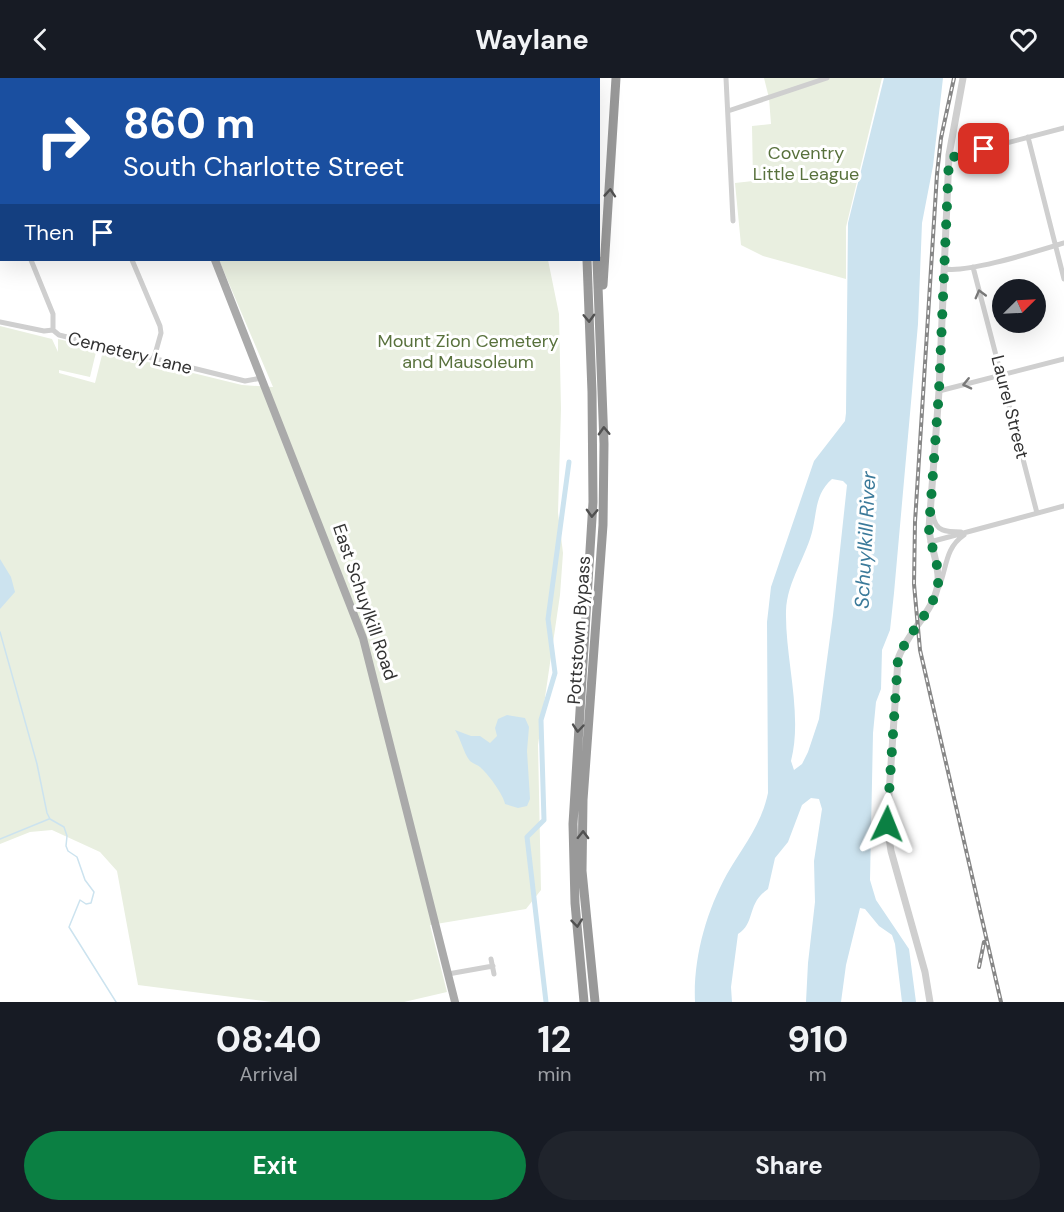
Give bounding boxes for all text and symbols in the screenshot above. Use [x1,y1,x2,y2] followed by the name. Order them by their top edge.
[475,22,589,57] text: Waylane
[24,23,57,56] icon: back
[1007,23,1040,56] icon: heart
[123,96,255,151] text: 860 m
[24,102,102,180] icon: right
[958,123,1009,174] pin
[967,132,1000,165] icon: arrive
[753,141,859,186] park label: Coventry Little League
[123,149,404,184] text: South Charlotte Street
[603,189,616,198] one-way arrow
[86,216,119,249] icon: arrive
[24,218,74,247] text: Then
[992,279,1046,333] north arrow
[992,279,1046,333] map controls
[975,289,988,299] one-way arrow
[583,313,596,322] one-way arrow
[65,326,195,380] street label: Cemetery Lane
[378,329,558,374] park label: Mount Zion Cemetery and Mausoleum
[986,353,1034,461] street label: Laurel Street
[962,377,972,390] one-way arrow
[597,426,610,435] one-way arrow
[848,470,882,609] water label: Schuylkill River
[586,508,599,517] one-way arrow
[327,521,403,683] street label: East Schuylkill Road
[562,555,596,705] street label: Pottstown Bypass
[572,724,585,733] one-way arrow
[855,792,919,856] position arrow
[576,831,589,840] one-way arrow
[570,919,583,928] one-way arrow
[216,1016,322,1063] text: 08:40
[538,1016,571,1063] text: 12
[787,1016,848,1063] text: 910
[240,1061,298,1087] text: Arrival
[537,1061,572,1087] text: min
[809,1061,827,1087] text: m
[24,1131,526,1200] button: Exit
[538,1131,1040,1200] button: Share

